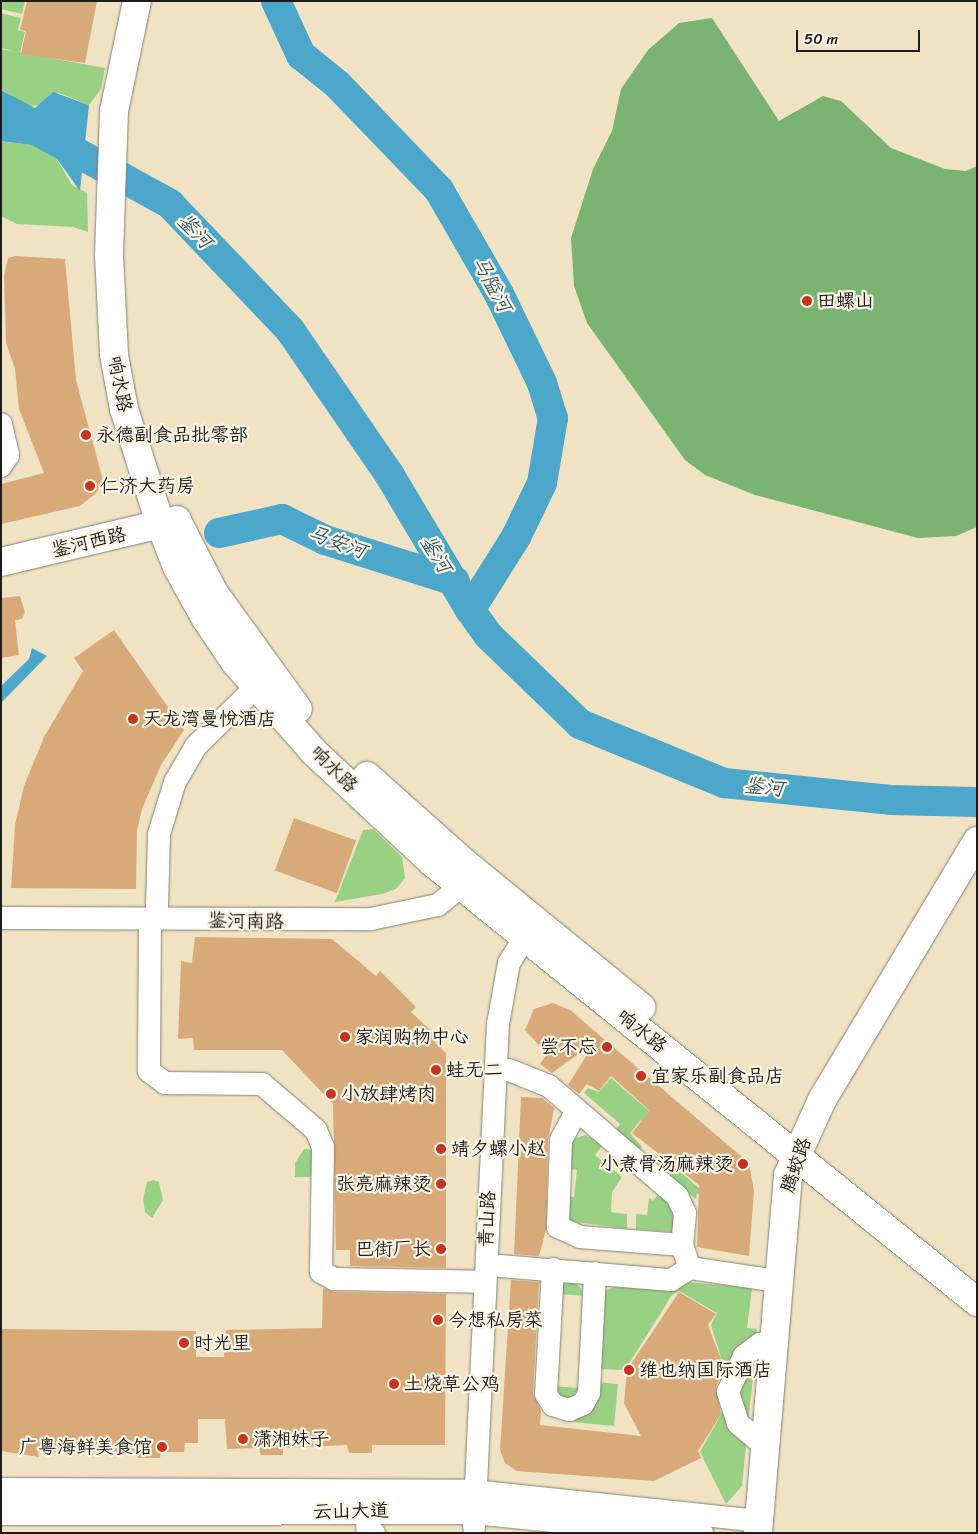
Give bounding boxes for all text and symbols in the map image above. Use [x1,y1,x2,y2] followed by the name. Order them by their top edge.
[798,20,922,52] scale bar
[804,26,838,52] text: 50 m
[172,208,218,254] water label: 鉴河
[467,252,517,316] water label: 马隘河
[817,290,874,312] place label: 田螺山
[801,295,813,307] marker: 田螺山
[103,354,137,414] street label: 响水路
[96,424,248,446] place label: 永德副食品批零部
[80,429,92,441] marker: 永德副食品批零部
[100,475,195,497] place label: 仁济大药房
[84,480,96,492] marker: 仁济大药房
[305,520,369,564] water label: 马安河
[49,522,129,562] street label: 鉴河西路
[415,531,457,577] water label: 鉴河
[143,708,276,730] place label: 天龙湾曼悦酒店
[127,713,139,725] marker: 天龙湾曼悦酒店
[306,741,362,797] street label: 响水路
[743,773,785,801] water label: 鉴河
[208,909,284,933] street label: 鉴河南路
[613,1004,671,1058] street label: 响水路
[355,1026,469,1048] place label: 家润购物中心
[339,1031,351,1043] marker: 家润购物中心
[540,1036,597,1058] place label: 尝不忘
[601,1041,613,1053] marker: 尝不忘
[446,1059,503,1081] place label: 蛙无二
[430,1064,442,1076] marker: 蛙无二
[651,1065,784,1087] place label: 宜家乐副食品店
[635,1070,647,1082] marker: 宜家乐副食品店
[341,1083,436,1105] place label: 小放肆烤肉
[325,1088,337,1100] marker: 小放肆烤肉
[776,1134,816,1196] street label: 腾蛟路
[451,1138,546,1160] place label: 靖夕螺小赵
[435,1143,447,1155] marker: 靖夕螺小赵
[600,1153,733,1175] place label: 小煮骨汤麻辣烫
[737,1158,749,1170] marker: 小煮骨汤麻辣烫
[336,1173,431,1195] place label: 张亮麻辣烫
[435,1178,447,1190] marker: 张亮麻辣烫
[474,1190,500,1248] street label: 青山路
[355,1238,431,1260] place label: 巴街厂长
[435,1243,447,1255] marker: 巴街厂长
[448,1309,543,1331] place label: 今想私房菜
[432,1314,444,1326] marker: 今想私房菜
[194,1332,251,1354] place label: 时光里
[178,1337,190,1349] marker: 时光里
[639,1359,772,1381] place label: 维也纳国际酒店
[623,1364,635,1376] marker: 维也纳国际酒店
[404,1373,499,1395] place label: 土烧草公鸡
[388,1378,400,1390] marker: 土烧草公鸡
[253,1428,329,1450] place label: 潇湘妹子
[237,1433,249,1445] marker: 潇湘妹子
[19,1436,152,1458] place label: 广粤海鲜美食馆
[156,1441,168,1453] marker: 广粤海鲜美食馆
[313,1499,389,1523] street label: 云山大道

